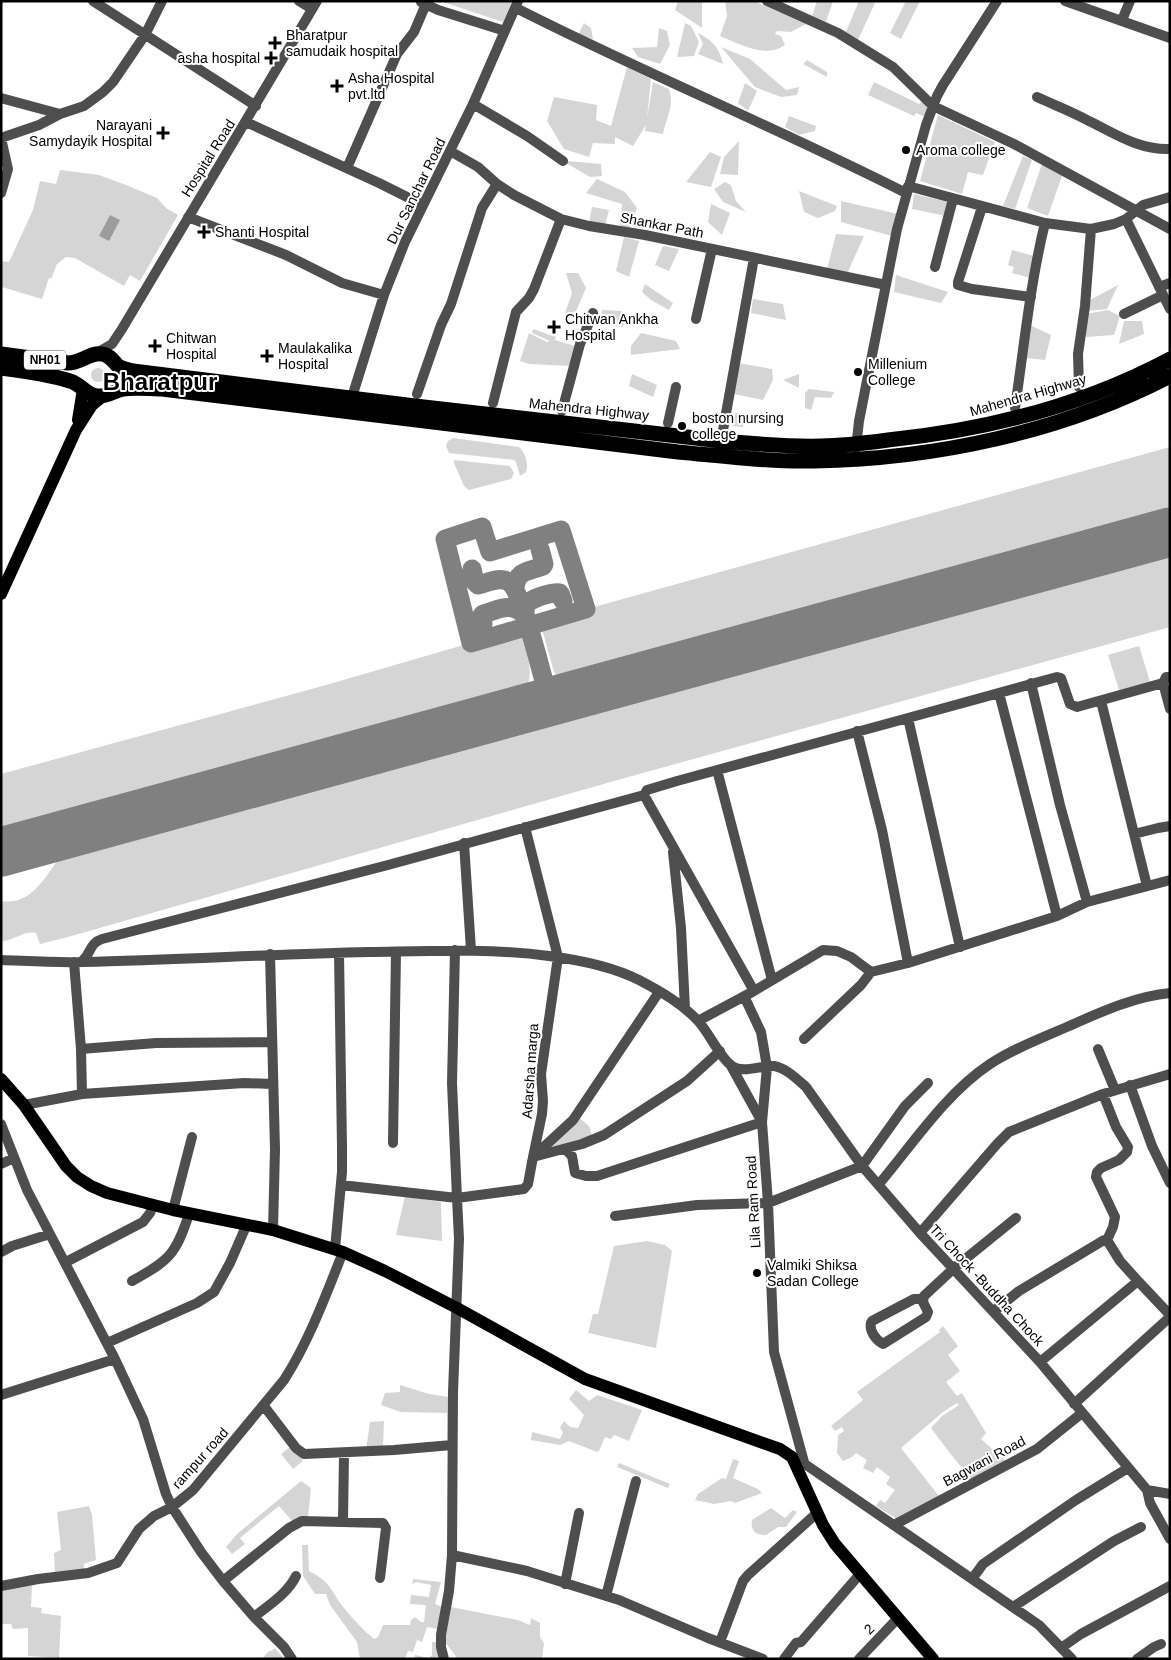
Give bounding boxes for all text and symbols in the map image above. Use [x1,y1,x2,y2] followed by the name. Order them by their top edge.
[286,27,398,59] place label: Bharatpur samudaik hospital
[268,36,282,50] marker: Bharatpur samudaik hospital
[177,50,260,66] place label: asha hospital
[264,51,278,65] marker: asha hospital
[348,70,434,102] place label: Asha Hospital pvt.ltd
[330,79,344,93] marker: Asha Hospital pvt.ltd
[178,116,238,200] street label: Hospital Road
[29,117,152,149] place label: Narayani Samydayik Hospital
[156,126,170,140] marker: Narayani Samydayik Hospital
[383,135,449,247] street label: Dur Sanchar Road
[916,142,1006,158] place label: Aroma college
[900,144,912,156] marker: Aroma college
[619,209,705,241] street label: Shankar Path
[215,224,309,240] place label: Shanti Hospital
[197,225,211,239] marker: Shanti Hospital
[565,311,659,343] place label: Chitwan Ankha Hospital
[547,320,561,334] marker: Chitwan Ankha Hospital
[166,330,217,362] place label: Chitwan Hospital
[148,339,162,353] marker: Chitwan Hospital
[278,340,352,372] place label: Maulakalika Hospital
[260,349,274,363] marker: Maulakalika Hospital
[24,350,66,370] road number: NH01
[868,356,927,388] place label: Millenium College
[852,366,864,378] marker: Millenium College
[103,368,217,395] district label: Bharatpur
[968,371,1088,419] street label: Mahendra Highway
[528,395,650,423] street label: Mahendra Highway
[692,410,784,442] place label: boston nursing college
[676,420,688,432] marker: boston nursing college
[519,1022,541,1119] street label: Adarsha marga
[743,1155,763,1249] street label: Lila Ram Road
[927,1221,1048,1350] street label: Tri Chock -Buddha Chock
[767,1257,859,1289] place label: Valmiki Shiksa Sadan College
[751,1267,763,1279] marker: Valmiki Shiksa Sadan College
[169,1424,231,1492] street label: rampur road
[940,1433,1028,1489] street label: Bagwani Road
[861,1620,878,1637] street label: 2

